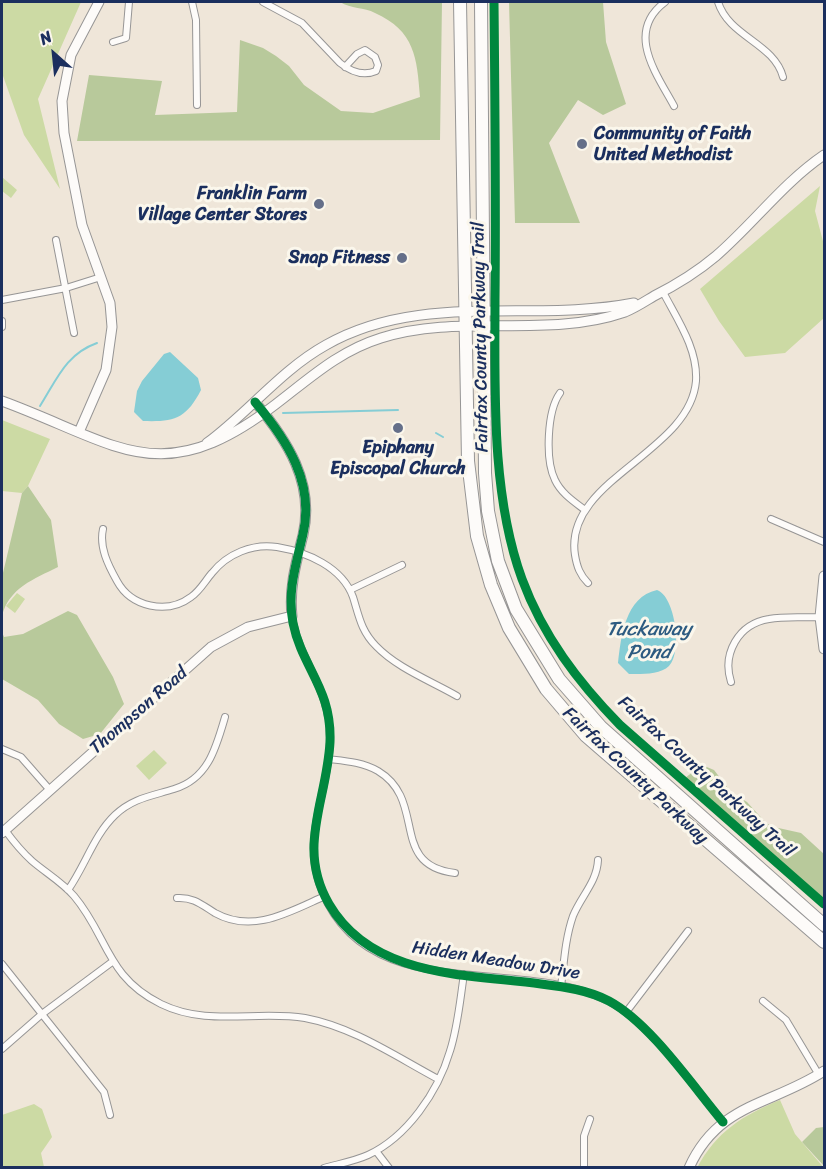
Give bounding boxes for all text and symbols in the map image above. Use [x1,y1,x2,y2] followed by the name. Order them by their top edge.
[34,22,57,53] text: N
[24,24,84,84] north arrow
[594,123,751,166] place label: Community of Faith United Methodist
[575,137,589,151] marker: Community of Faith United Methodist
[138,183,307,226] place label: Franklin Farm Village Center Stores
[312,197,326,211] marker: Franklin Farm Village Center Stores
[468,221,494,453] street label: Fairfax County Parkway Trail
[289,247,390,269] place label: Snap Fitness
[395,251,409,265] marker: Snap Fitness
[391,421,405,435] marker: Epiphany Episcopal Church
[330,437,466,480] place label: Epiphany Episcopal Church
[607,618,691,665] water label: Tuckaway Pond
[86,663,192,759] street label: Thompson Road
[613,692,799,862] street label: Fairfax County Parkway Trail
[558,703,712,849] street label: Fairfax County Parkway
[411,937,581,985] street label: Hidden Meadow Drive

